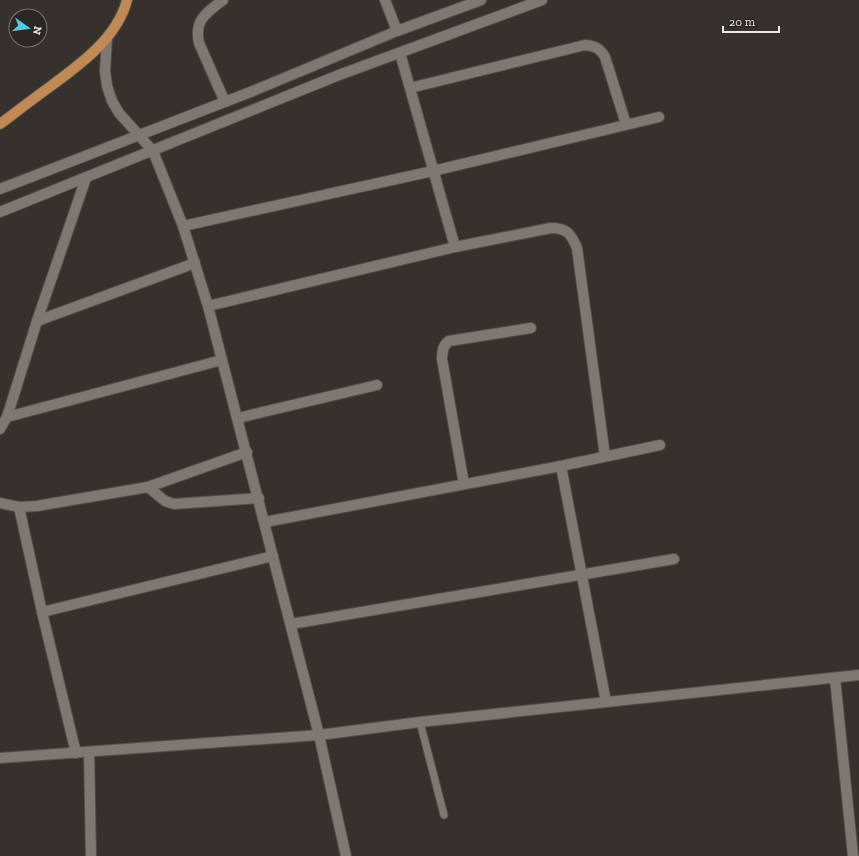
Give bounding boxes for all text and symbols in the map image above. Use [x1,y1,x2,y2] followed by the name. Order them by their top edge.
[8,8,48,48] north arrow
[723,8,779,34] scale bar
[729,15,756,29] text: 20 m
[30,25,45,37] text: N

